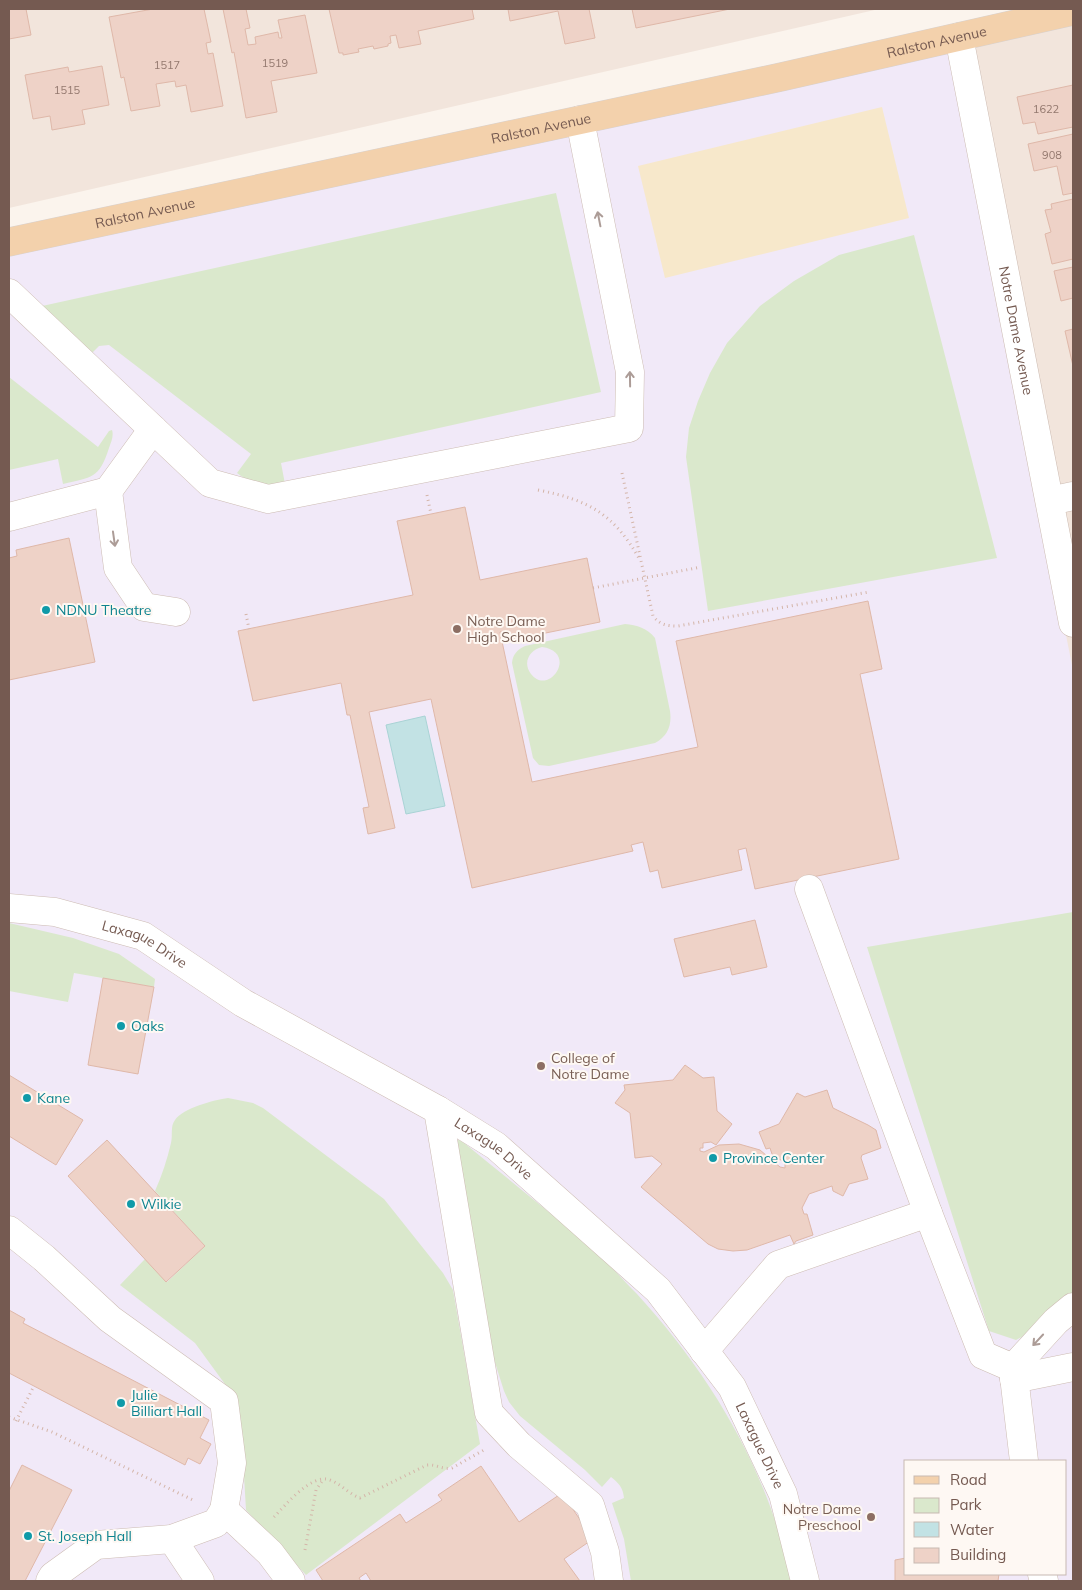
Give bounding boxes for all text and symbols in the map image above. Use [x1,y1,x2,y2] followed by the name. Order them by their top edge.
[885,22,988,62] street label: Ralston Avenue
[262,56,288,70] house number: 1519
[154,58,180,72] house number: 1517
[54,83,81,97] house number: 1515
[1033,102,1060,116] house number: 1622
[489,109,593,148] street label: Ralston Avenue
[1042,148,1062,162] house number: 908
[93,194,197,232] street label: Ralston Avenue
[594,212,604,228] one-way arrow
[995,265,1037,396] street label: Notre Dame Avenue
[625,371,634,387] one-way arrow
[110,531,120,547] one-way arrow
[56,601,151,619] place label: NDNU Theatre
[40,604,52,616] marker: NDNU Theatre
[467,612,545,646] place label: Notre Dame High School
[451,623,463,635] marker: Notre Dame High School
[100,916,191,972] street label: Laxague Drive
[131,1017,164,1035] place label: Oaks
[115,1020,127,1032] marker: Oaks
[551,1049,629,1083] place label: College of Notre Dame
[535,1060,547,1072] marker: College of Notre Dame
[37,1089,70,1107] place label: Kane
[21,1092,33,1104] marker: Kane
[451,1113,537,1184] street label: Laxague Drive
[723,1149,825,1167] place label: Province Center
[707,1152,719,1164] marker: Province Center
[141,1195,181,1213] place label: Wilkie
[125,1198,137,1210] marker: Wilkie
[1032,1334,1044,1347] one-way arrow
[131,1386,202,1420] place label: Julie Billiart Hall
[115,1397,127,1409] marker: Julie Billiart Hall
[732,1399,788,1492] street label: Laxague Drive
[904,1460,1067,1575] legend
[950,1470,987,1489] text: Road
[950,1495,982,1514] text: Park
[783,1500,861,1534] place label: Notre Dame Preschool
[865,1511,877,1523] marker: Notre Dame Preschool
[950,1520,994,1539] text: Water
[38,1527,132,1545] place label: St. Joseph Hall
[22,1530,34,1542] marker: St. Joseph Hall
[950,1545,1006,1564] text: Building

